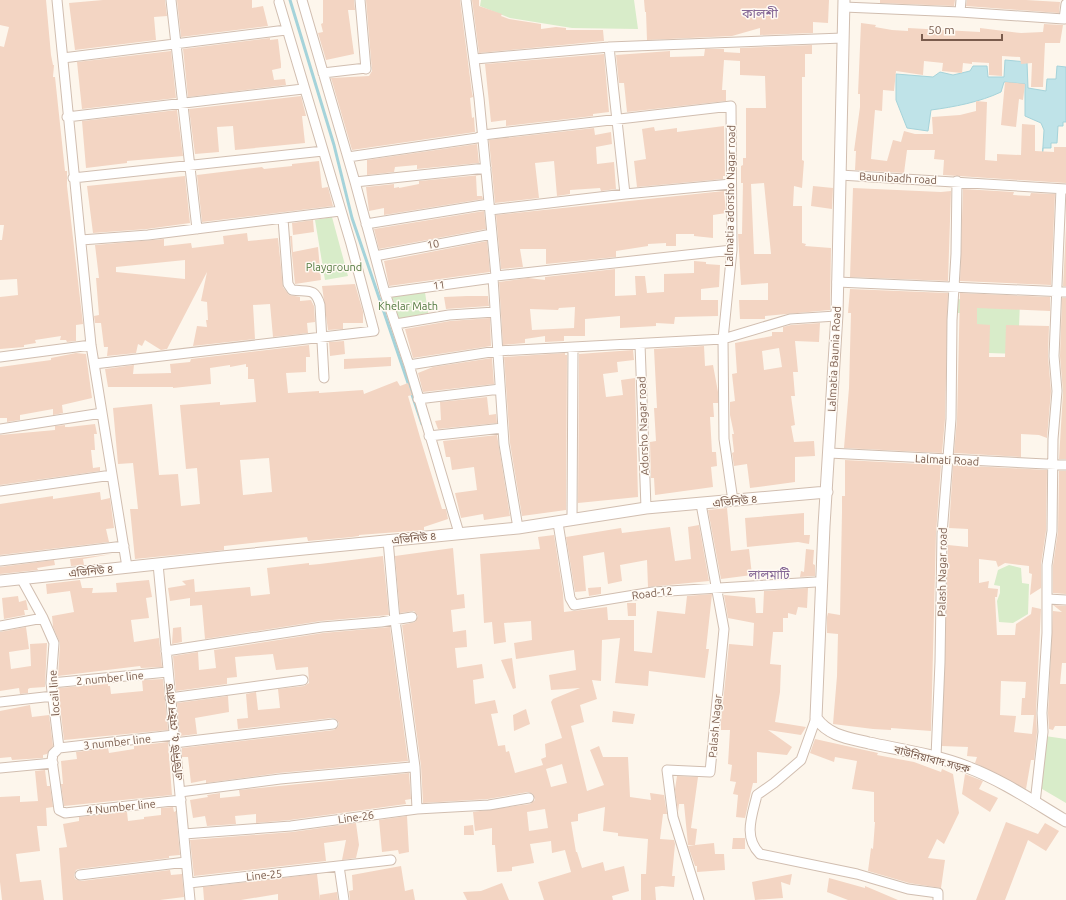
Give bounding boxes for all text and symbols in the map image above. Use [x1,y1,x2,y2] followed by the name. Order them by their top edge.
[741,6,778,20] district label: কালশী
[922,16,1002,42] scale bar
[928,23,955,36] text: 50 m
[723,125,737,267] street label: Lalmatia adorsho Nagar road
[859,170,937,186] street label: Baunibadh road
[426,237,440,251] street label: 10
[306,261,362,273] park label: Playground
[432,278,446,292] street label: 11
[378,300,438,312] park label: Khelar Math
[825,306,843,412] street label: Lalmatia Baunia Road
[635,376,651,476] street label: Adorsho Nagar road
[915,452,979,468] street label: Lalmati Road
[712,493,758,509] street label: এভিনিউ ৪
[935,527,949,617] street label: Palash Nagar road
[391,530,437,546] street label: এভিনিউ ৪
[68,563,114,579] street label: এভিনিউ ৪
[747,567,790,581] district label: লালমাটি
[631,585,673,601] street label: Road-12
[76,669,144,687] street label: 2 number line
[46,670,62,716] street label: locail line
[163,683,185,781] street label: এভিনিউ ৫, মেইন রোড
[706,693,724,758] street label: Palash Nagar
[83,732,151,752] street label: 3 number line
[892,743,971,775] street label: বাউনিয়াবাদ সড়ক
[86,797,156,817] street label: 4 Number line
[337,809,375,825] street label: Line-26
[245,867,283,883] street label: Line-25

